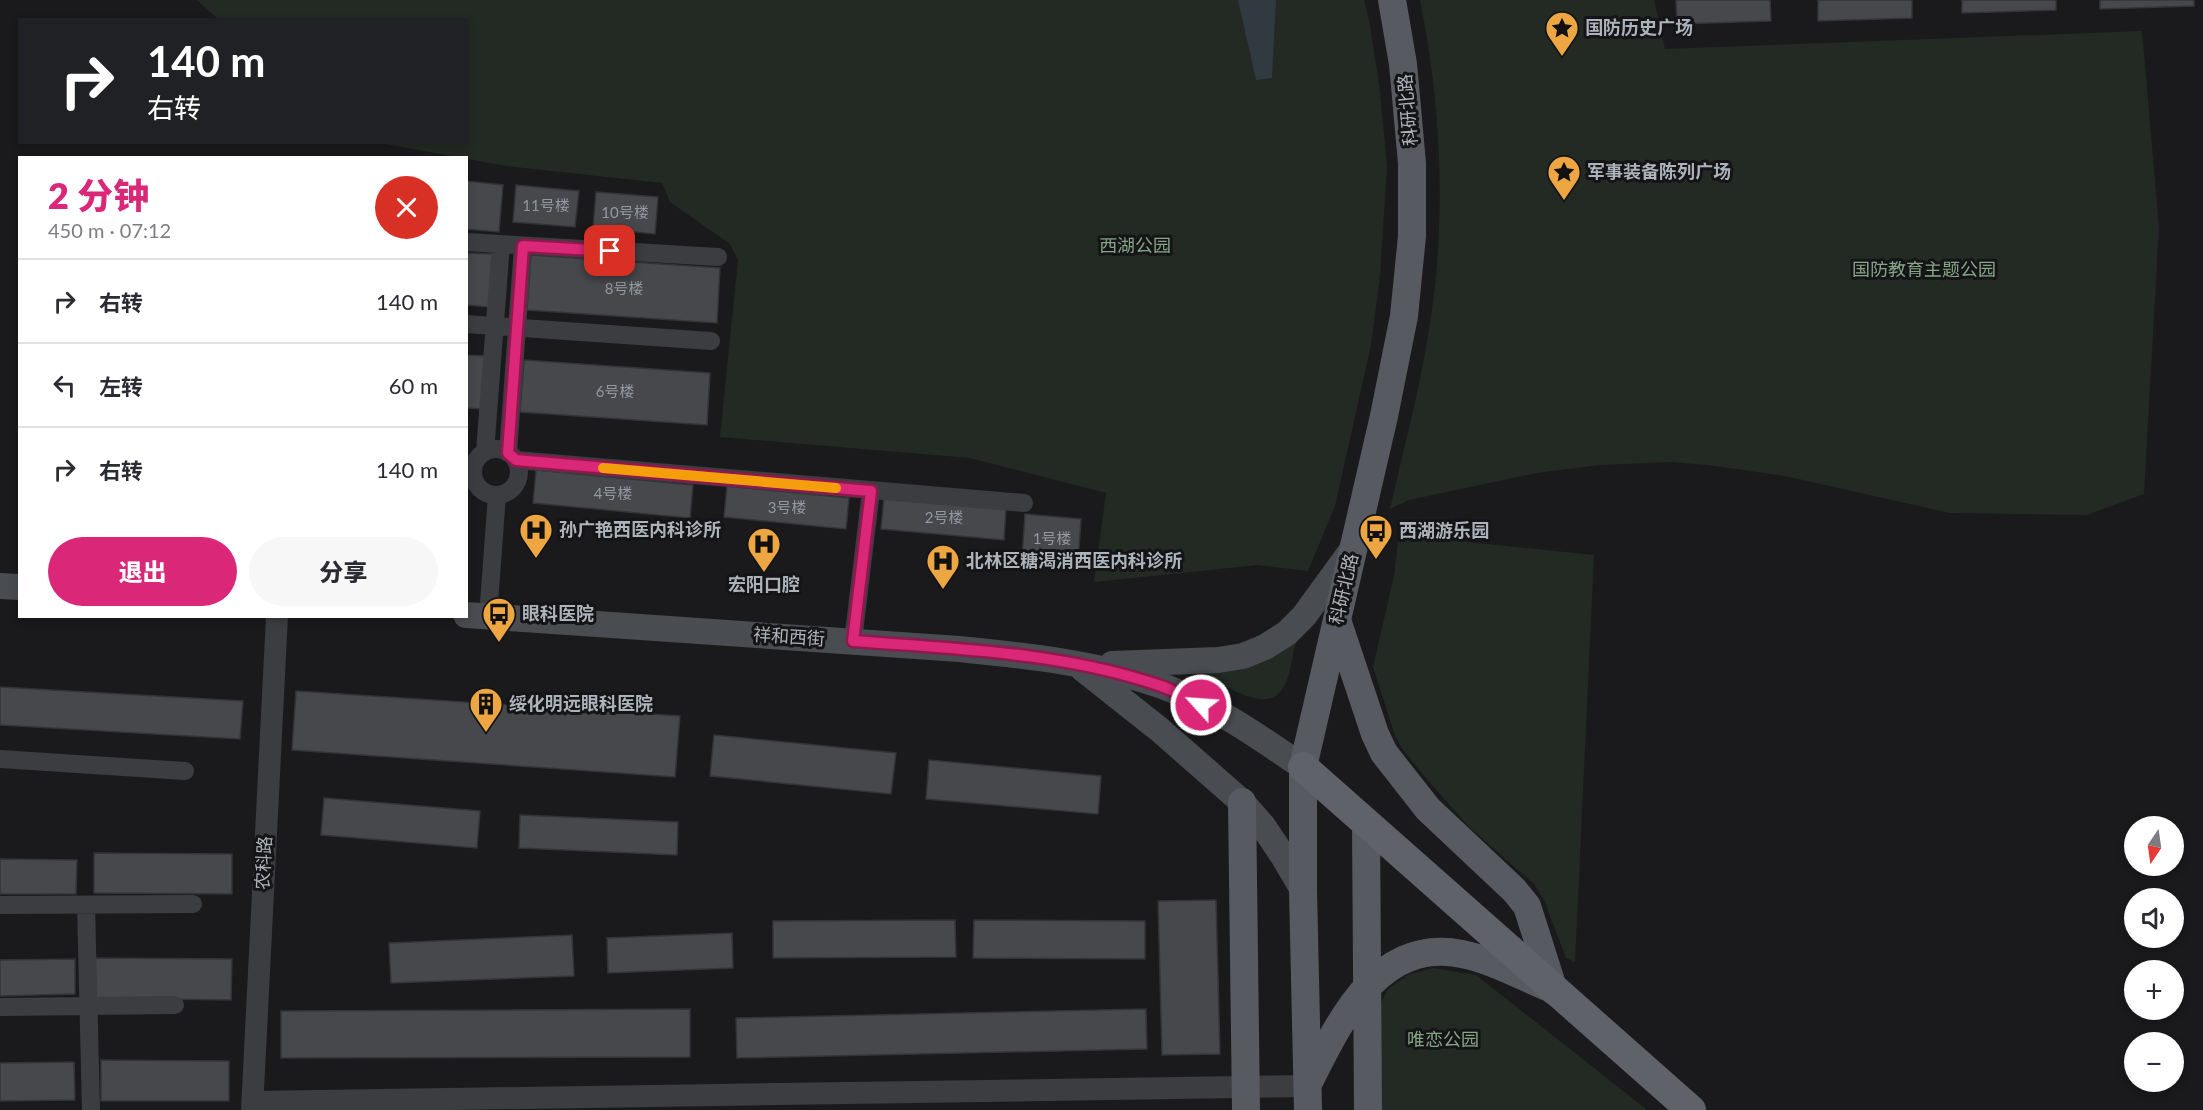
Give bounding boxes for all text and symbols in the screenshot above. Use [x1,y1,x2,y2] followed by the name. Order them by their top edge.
[1544,10,1580,57] place icon: 国防历史广场
[1585,16,1693,38] place label: 国防历史广场
[147,36,265,86] text: 140 m
[48,42,126,120] icon: right
[1393,73,1421,147] street label: 科研北路
[147,91,201,124] text: 右转
[1546,154,1582,201] place icon: 军事装备陈列广场
[1587,160,1731,182] place label: 军事装备陈列广场
[48,173,149,217] text: 2 分钟
[375,176,438,239] button: close
[522,196,570,214] house number: 11号楼
[601,203,649,221] house number: 10号楼
[48,218,171,242] text: 450 m · 07:12
[584,225,635,276] pin
[593,234,626,267] icon: arrive
[1099,234,1171,256] park label: 西湖公园
[1852,258,1996,280] park label: 国防教育主题公园
[605,279,643,297] house number: 8号楼
[48,285,81,318] icon: right
[376,288,438,315] text: 140 m
[99,289,143,316] text: 右转
[48,369,81,402] icon: left
[389,372,438,399] text: 60 m
[99,373,143,400] text: 左转
[596,382,634,400] house number: 6号楼
[48,453,81,486] icon: right
[376,456,438,483] text: 140 m
[99,457,143,484] text: 右转
[594,484,632,502] house number: 4号楼
[768,498,806,516] house number: 3号楼
[925,508,963,526] house number: 2号楼
[518,512,554,559] hospital icon: 孙广艳西医内科诊所
[1358,513,1394,560] bus stop icon: 西湖游乐园
[559,518,721,540] place label: 孙广艳西医内科诊所
[1399,519,1489,541] place label: 西湖游乐园
[746,526,782,573] hospital icon: 宏阳口腔
[1033,529,1071,547] house number: 1号楼
[48,537,237,606] button: 退出
[249,537,438,606] button: 分享
[925,543,961,590] hospital icon: 北林区糖渴消西医内科诊所
[966,549,1182,571] place label: 北林区糖渴消西医内科诊所
[1324,551,1362,626] street label: 科研北路
[728,573,800,595] place label: 宏阳口腔
[481,596,517,643] bus stop icon: 眼科医院
[522,602,594,624] place label: 眼科医院
[752,623,826,649] street label: 祥和西街
[1169,673,1233,737] position arrow
[468,686,504,733] building icon: 绥化明远眼科医院
[509,692,653,714] place label: 绥化明远眼科医院
[2124,816,2184,876] north arrow
[2124,816,2184,1092] map controls
[251,835,275,890] street label: 农科路
[2124,888,2184,948] button: sound
[2124,960,2184,1020] button: +
[1407,1028,1479,1050] park label: 唯恋公园
[2124,1032,2184,1092] button: −

